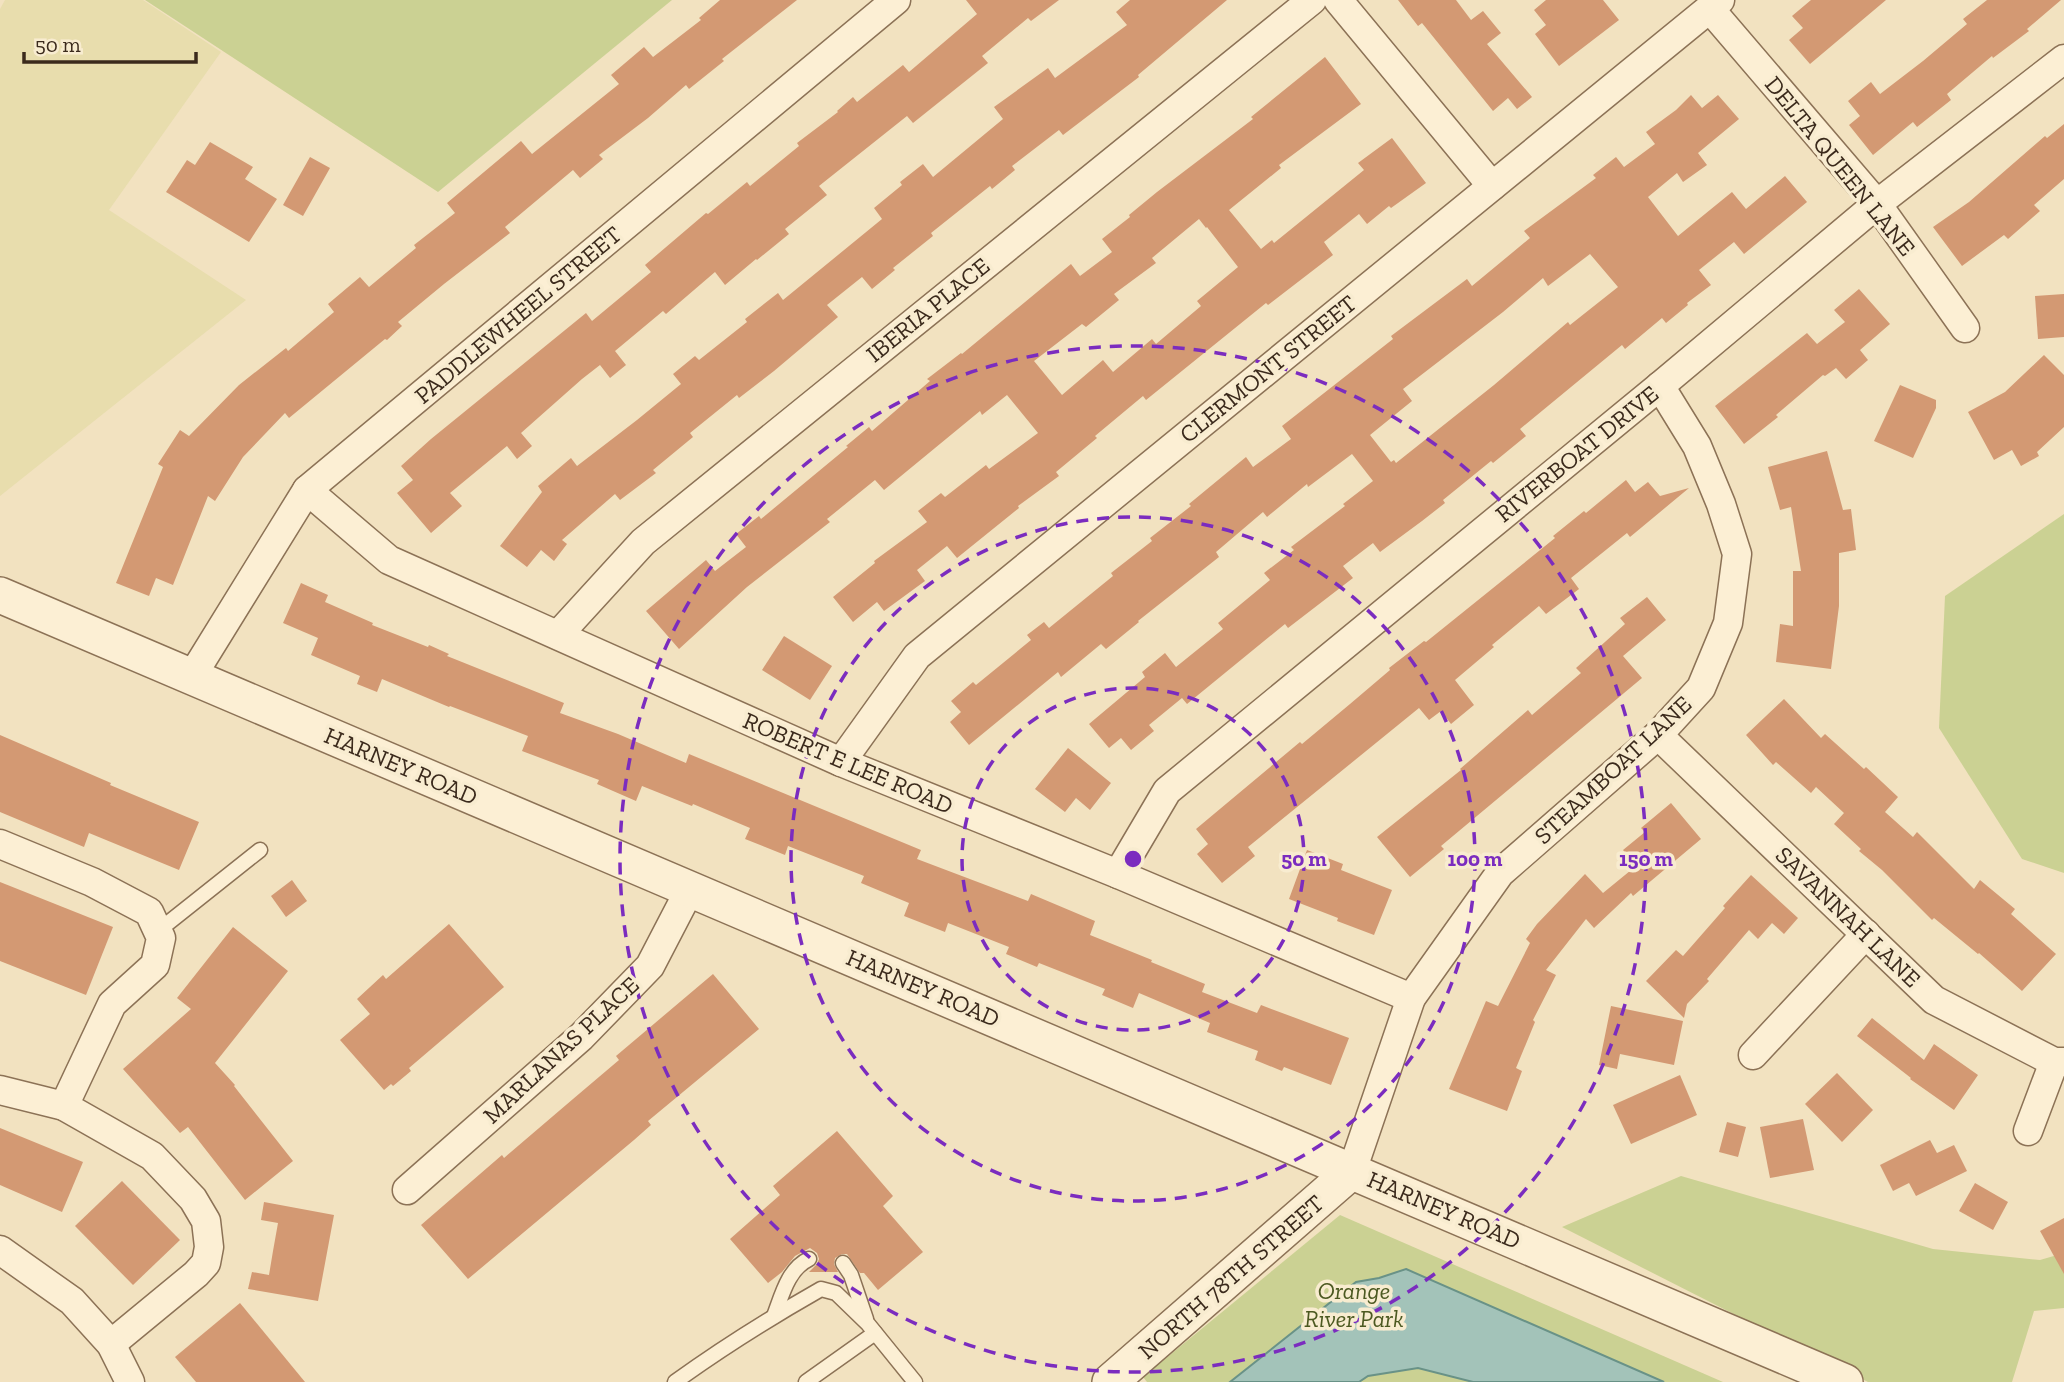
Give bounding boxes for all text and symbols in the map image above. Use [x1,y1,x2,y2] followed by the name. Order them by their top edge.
[24,21,196,65] scale bar
[35,32,81,57] text: 50 m
[1759,70,1922,261] street label: DELTA QUEEN LANE
[408,220,627,410] street label: PADDLEWHEEL STREET
[860,251,995,368] street label: IBERIA PLACE
[1174,288,1362,449] street label: CLERMONT STREET
[1489,379,1664,528] street label: RIVERBOAT DRIVE
[1528,689,1697,850] street label: STEAMBOAT LANE
[739,705,957,820] street label: ROBERT E LEE ROAD
[320,720,482,811] street label: HARNEY ROAD
[1770,840,1927,993] street label: SAVANNAH LANE
[1281,846,1327,871] text: 50 m
[1448,846,1503,871] text: 100 m
[1619,846,1674,871] text: 150 m
[1121,847,1145,871] centre of rings
[842,942,1004,1033] street label: HARNEY ROAD
[477,970,645,1129] street label: MARLANAS PLACE
[1363,1164,1525,1255] street label: HARNEY ROAD
[1132,1188,1329,1365] street label: NORTH 78TH STREET
[1304,1276,1404,1333] park label: Orange River Park

